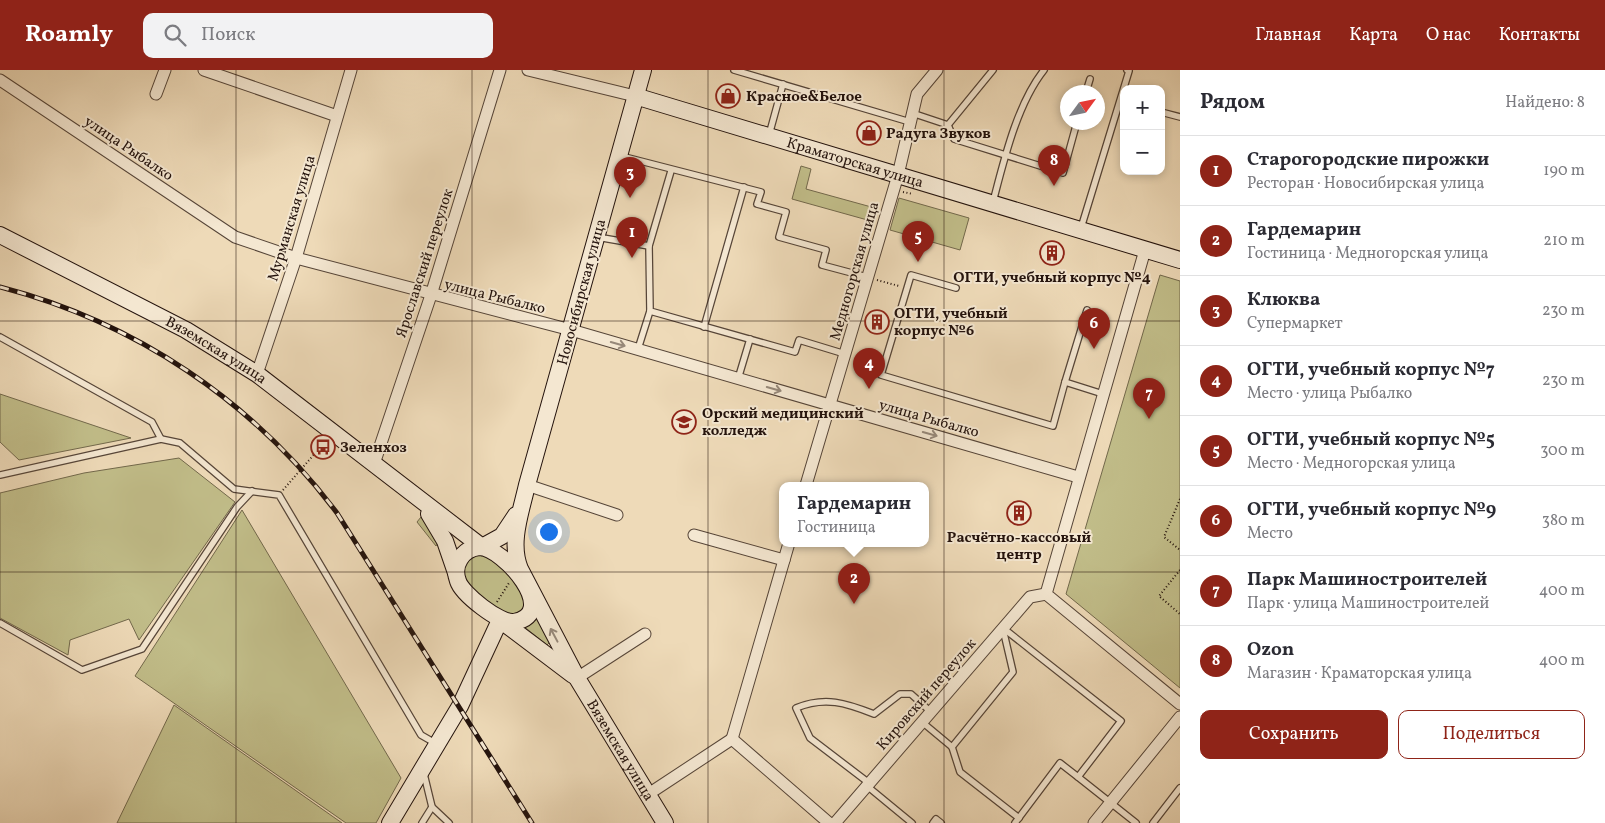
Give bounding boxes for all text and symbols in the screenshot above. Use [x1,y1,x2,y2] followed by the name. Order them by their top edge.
[143,13,493,58] search box
[25,18,113,52] text: Roamly
[161,21,189,49] icon: search
[201,22,255,48] text: Поиск
[1255,23,1321,48] text: Главная
[1349,23,1398,48] text: Карта
[1426,23,1471,48] text: О нас
[1499,23,1580,48] text: Контакты
[715,83,741,109] shop icon: Красное&Белое
[1060,85,1105,130] north arrow
[1120,85,1165,175] map controls
[1120,85,1165,130] button: +
[746,87,862,108] place label: Красное&Белое
[1200,88,1265,117] text: Рядом
[1505,92,1585,114] text: Найдено: 8
[79,112,177,187] street label: улица Рыбалко
[856,120,882,146] shop icon: Радуга Звуков
[886,124,991,145] place label: Радуга Звуков
[1120,130,1165,175] button: −
[784,133,926,194] street label: Краматорская улица
[1038,145,1070,186] pin: 8
[1247,147,1489,173] text: Старогородские пирожки
[263,153,322,284] street label: Мурманская улица
[614,157,646,198] pin: 3
[1213,160,1219,182] text: 1
[1543,160,1585,182] text: 190 m
[1247,173,1484,195] text: Ресторан · Новосибирская улица
[391,186,459,341] street label: Ярославский переулок
[826,199,885,343] street label: Медногорская улица
[553,217,612,368] street label: Новосибирская улица
[616,217,648,258] pin: 1
[1247,217,1361,243] text: Гардемарин
[902,221,934,262] pin: 5
[1212,230,1220,252] text: 2
[1543,230,1585,252] text: 210 m
[1039,240,1065,266] building icon: ОГТИ, учебный корпус №4
[1247,243,1489,265] text: Гостиница · Медногорская улица
[953,268,1151,289] place label: ОГТИ, учебный корпус №4
[442,275,547,320] street label: улица Рыбалко
[1247,287,1320,313] text: Клюква
[1212,300,1220,322] text: 3
[1542,300,1585,322] text: 230 m
[894,304,1008,342] place label: ОГТИ, учебный корпус №6
[1078,308,1110,349] pin: 6
[864,309,890,335] building icon: ОГТИ, учебный корпус №6
[161,312,271,390] street label: Вяземская улица
[1247,313,1343,335] text: Супермаркет
[609,340,625,350] one-way arrow
[853,348,885,389] pin: 4
[1247,357,1495,383] text: ОГТИ, учебный корпус №7
[1211,370,1221,392] text: 4
[1542,370,1585,392] text: 230 m
[1133,378,1165,419] pin: 7
[1247,383,1412,405] text: Место · улица Рыбалко
[765,385,781,395] one-way arrow
[876,395,981,444] street label: улица Рыбалко
[702,404,864,442] place label: Орский медицинский колледж
[671,409,697,435] school or university icon: Орский медицинский колледж
[1247,427,1495,453] text: ОГТИ, учебный корпус №5
[921,430,937,440] one-way arrow
[310,434,336,460] bus stop icon: Зеленхоз
[340,438,407,459] place label: Зеленхоз
[1212,440,1220,462] text: 5
[1540,440,1585,462] text: 300 m
[1247,453,1456,475] text: Место · Медногорская улица
[779,482,929,547] popup
[797,491,911,517] text: Гардемарин
[1247,497,1496,523] text: ОГТИ, учебный корпус №9
[1006,500,1032,526] building icon: Расчётно-кассовый центр
[1212,510,1220,532] text: 6
[1542,510,1585,532] text: 380 m
[797,517,876,539] text: Гостиница
[536,519,562,545] your location
[1247,523,1293,545] text: Место
[947,528,1092,566] place label: Расчётно-кассовый центр
[838,563,870,604] pin: 2
[1247,567,1487,593] text: Парк Машиностроителей
[1212,580,1220,602] text: 7
[1539,580,1585,602] text: 400 m
[1247,593,1489,615] text: Парк · улица Машиностроителей
[548,628,558,642] one-way arrow
[872,634,982,756] street label: Кировский переулок
[1247,637,1294,663] text: Ozon
[1212,650,1220,672] text: 8
[1539,650,1585,672] text: 400 m
[1247,663,1472,685] text: Магазин · Краматорская улица
[581,696,658,806] street label: Вяземская улица
[1200,710,1388,759] button: Сохранить
[1398,710,1585,759] button: Поделиться

